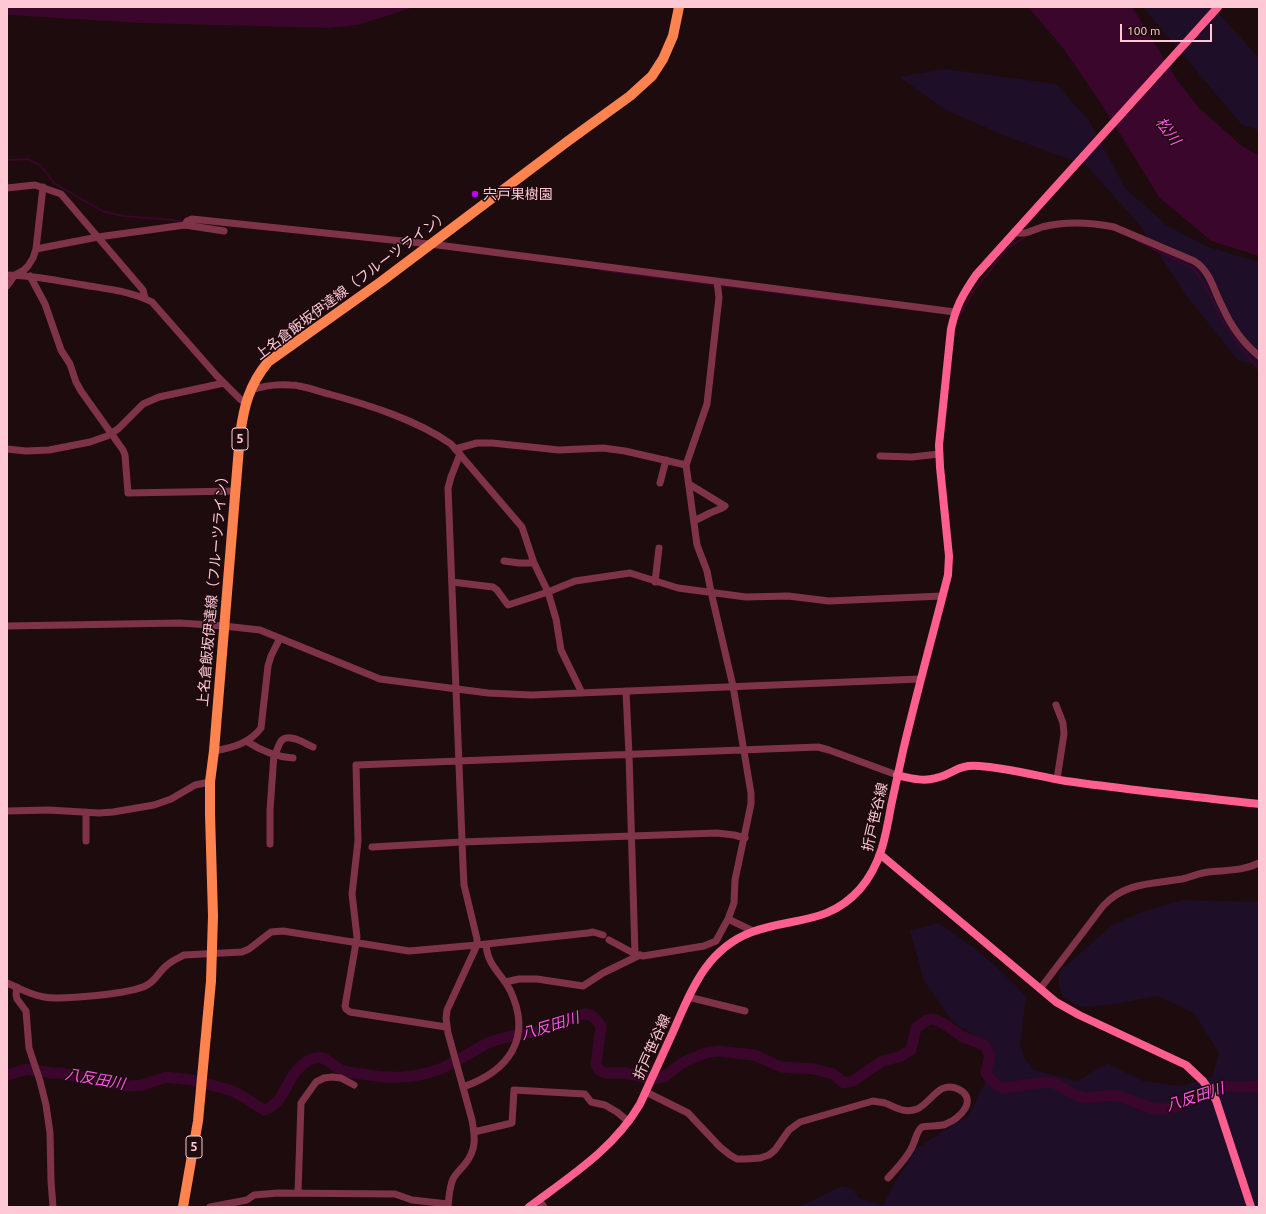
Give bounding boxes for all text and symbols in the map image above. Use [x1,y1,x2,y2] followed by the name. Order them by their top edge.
[1122,16,1214,42] scale bar
[1127,24,1160,37] text: 100 m
[1152,114,1184,148] water label: 松川
[483,186,553,202] place label: 宍戸果樹園
[470,189,480,199] marker: 宍戸果樹園
[252,207,452,363] street label: 上名倉飯坂伊達線（フルーツライン）
[232,428,248,450] road number: 5
[194,469,232,707] street label: 上名倉飯坂伊達線（フルーツライン）
[859,781,891,853] street label: 折戸笹谷線
[519,1009,581,1043] water label: 八反田川
[630,1012,674,1082] street label: 折戸笹谷線
[64,1065,126,1093] water label: 八反田川
[1164,1079,1226,1115] water label: 八反田川
[186,1136,202,1158] road number: 5

